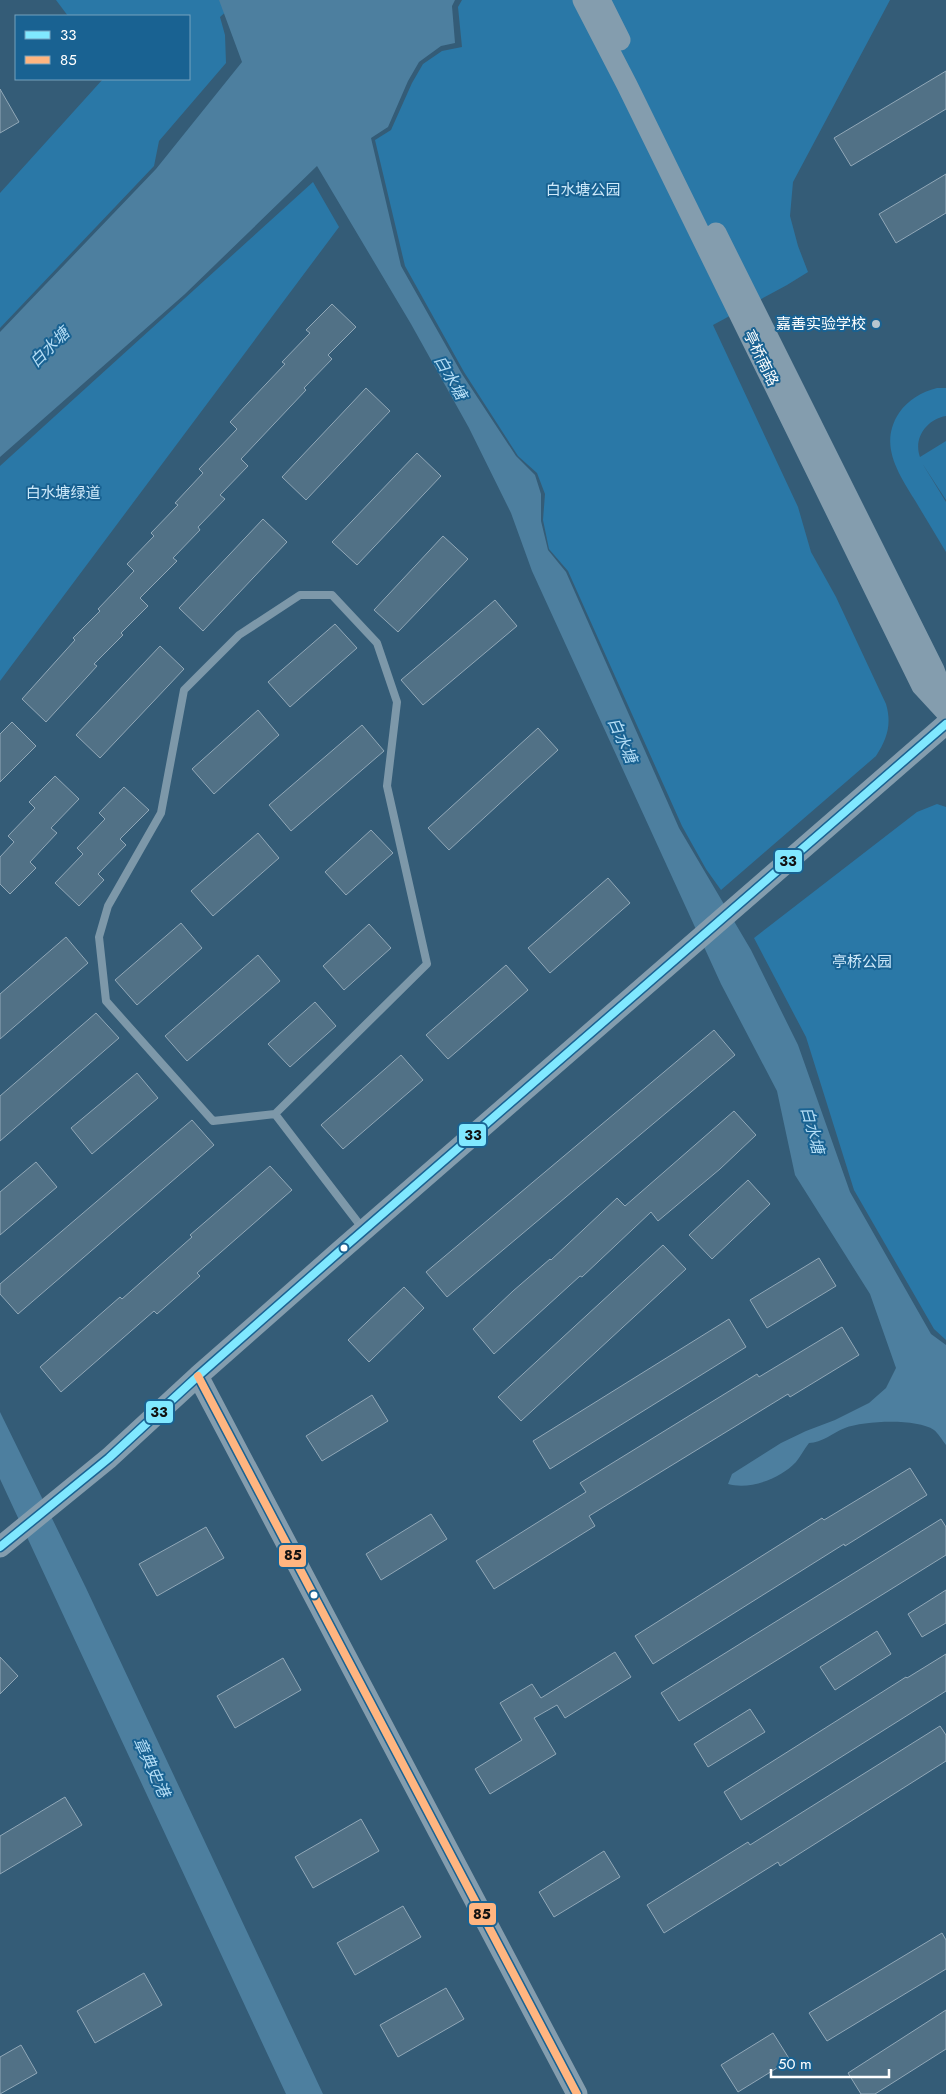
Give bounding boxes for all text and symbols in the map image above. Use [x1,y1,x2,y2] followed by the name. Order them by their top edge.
[15,15,190,80] legend
[60,24,76,46] text: 33
[60,49,77,71] text: 85
[545,179,621,201] park label: 白水塘公园
[776,313,866,335] place label: 嘉善实验学校
[870,318,882,330] marker: 嘉善实验学校
[24,320,77,372] water label: 白水塘
[738,326,784,390] street label: 亭桥南路
[429,351,474,406] water label: 白水塘
[25,482,101,504] park label: 白水塘绿道
[602,714,644,770] water label: 白水塘
[774,849,803,873] line badge: 33
[779,851,797,871] text: 33
[832,951,892,973] park label: 亭桥公园
[795,1104,831,1159] water label: 白水塘
[458,1123,487,1147] line badge: 33
[464,1125,482,1145] text: 33
[339,1243,349,1253] unlabelled marker
[145,1400,174,1424] line badge: 33
[150,1402,168,1422] text: 33
[278,1544,307,1568] line badge: 85
[284,1545,302,1565] text: 85
[309,1590,319,1600] unlabelled marker
[128,1733,176,1803] water label: 章典史港
[468,1902,497,1926] line badge: 85
[473,1904,491,1924] text: 85
[771,2046,888,2078] scale bar
[778,2053,812,2075] text: 50 m

